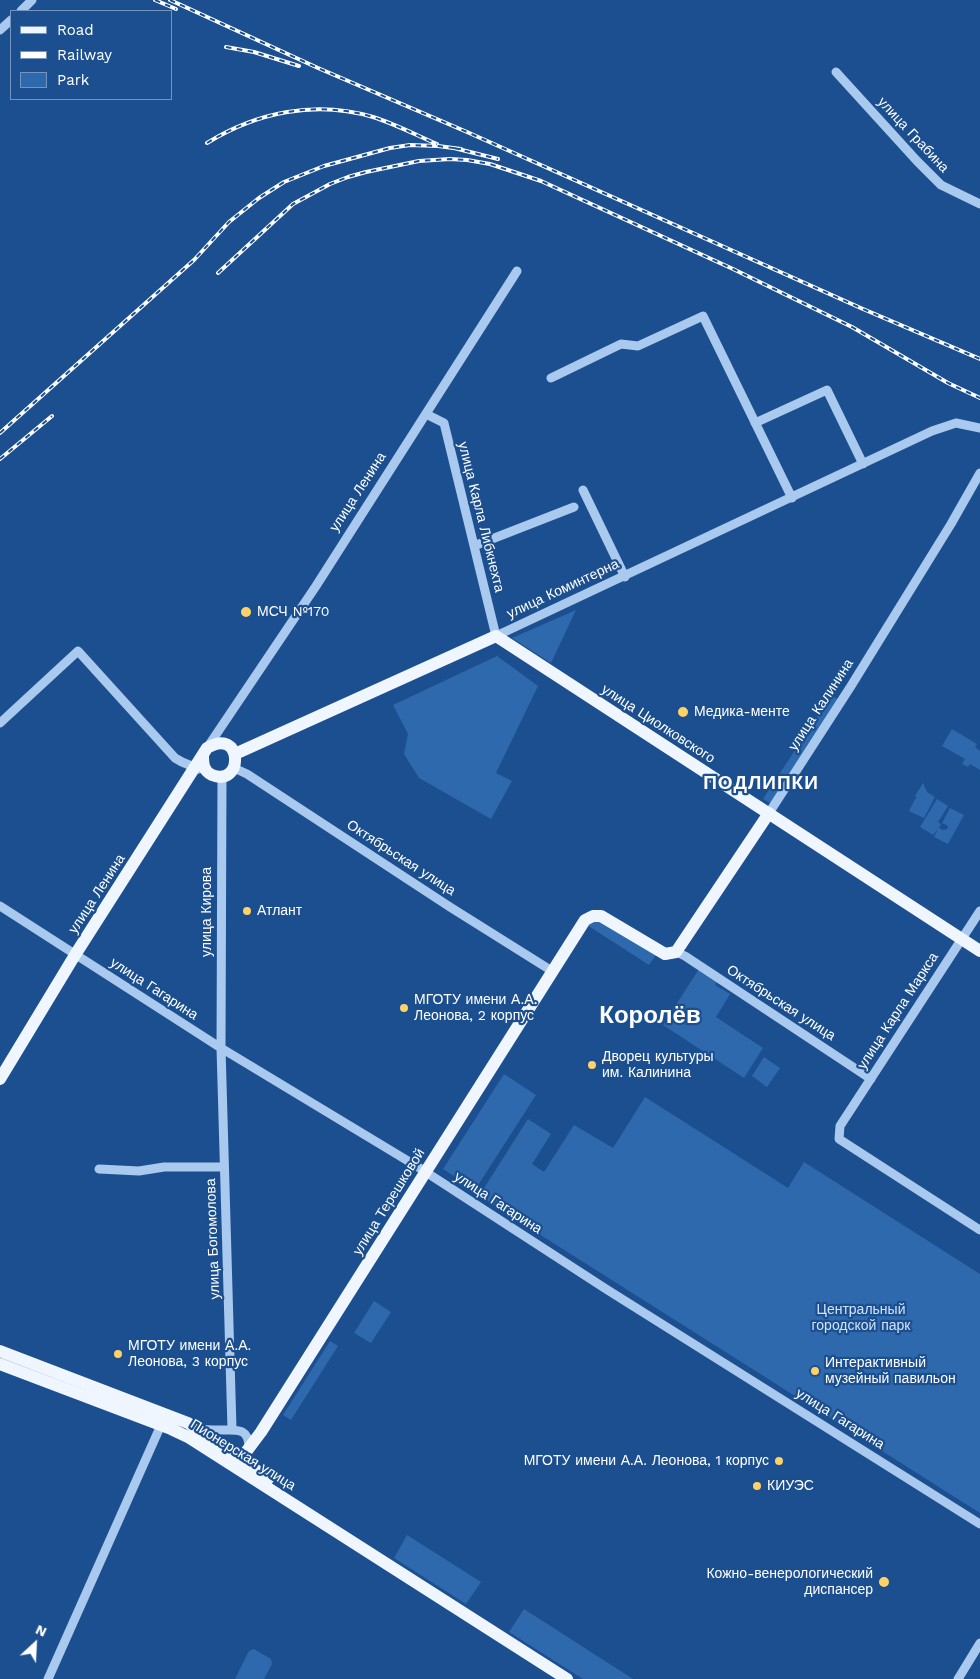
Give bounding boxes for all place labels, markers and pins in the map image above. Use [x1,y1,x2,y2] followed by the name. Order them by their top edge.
[257,604,329,620] place label: МСЧ №170
[239,605,253,619] marker: МСЧ №170
[694,704,790,720] place label: Медика-менте
[676,705,690,719] marker: Медика-менте
[257,903,302,919] place label: Атлант
[241,905,253,917] marker: Атлант
[414,992,537,1024] place label: МГОТУ имени А.А. Леонова, 2 корпус
[398,1002,410,1014] marker: МГОТУ имени А.А. Леонова, 2 корпус
[602,1049,714,1082] place label: Дворец культуры им. Калинина
[586,1059,598,1071] marker: Дворец культуры им. Калинина
[128,1338,251,1370] place label: МГОТУ имени А.А. Леонова, 3 корпус
[112,1348,124,1360] marker: МГОТУ имени А.А. Леонова, 3 корпус
[825,1355,956,1388] place label: Интерактивный музейный павильон
[809,1365,821,1377] marker: Интерактивный музейный павильон
[524,1453,769,1469] place label: МГОТУ имени А.А. Леонова, 1 корпус
[773,1455,785,1467] marker: МГОТУ имени А.А. Леонова, 1 корпус
[767,1478,814,1494] place label: КИУЭС
[751,1480,763,1492] marker: КИУЭС
[706,1566,873,1598] place label: Кожно-венерологический диспансер
[877,1575,891,1589] marker: Кожно-венерологический диспансер

